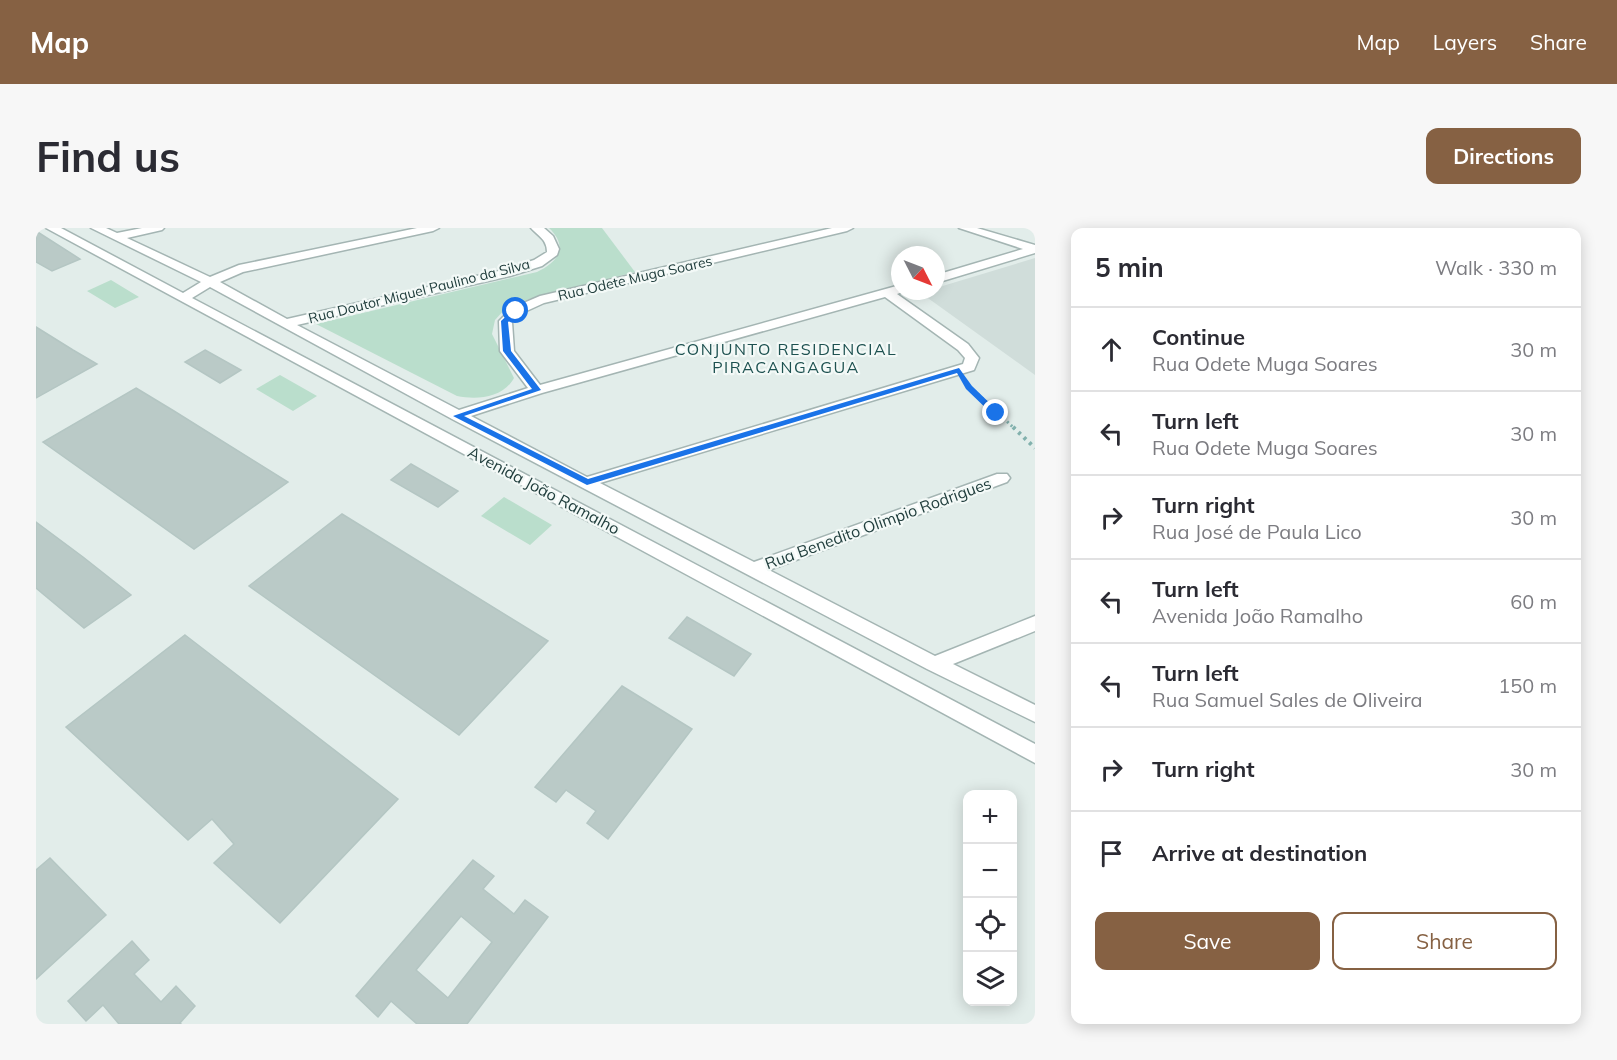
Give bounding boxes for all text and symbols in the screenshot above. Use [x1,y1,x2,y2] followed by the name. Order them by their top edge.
[30,25,89,60] text: Map
[1357,29,1400,55] text: Map
[1433,29,1497,55] text: Layers
[1530,29,1587,55] text: Share
[1426,128,1581,184] button: Directions
[36,130,180,183] text: Find us
[891,246,945,300] north arrow
[556,251,714,305] street label: Rua Odete Muga Soares
[1095,251,1164,284] text: 5 min
[306,255,532,327] street label: Rua Doutor Miguel Paulino da Silva
[1435,255,1557,280] text: Walk · 330 m
[502,297,528,323] route start
[1152,323,1245,351] text: Continue
[1095,333,1128,366] icon: ahead
[1510,337,1557,362] text: 30 m
[675,339,897,377] district label: CONJUNTO RESIDENCIAL PIRACANGAGUA
[1152,351,1378,376] text: Rua Odete Muga Soares
[982,399,1008,425] route end
[1152,407,1239,435] text: Turn left
[1095,417,1128,450] icon: left
[1510,421,1557,446] text: 30 m
[1152,435,1378,460] text: Rua Odete Muga Soares
[465,442,623,538] street label: Avenida João Ramalho
[762,473,994,573] street label: Rua Benedito Olimpio Rodrigues
[1152,491,1255,519] text: Turn right
[1095,501,1128,534] icon: right
[1510,505,1557,530] text: 30 m
[1152,519,1362,544] text: Rua José de Paula Lico
[1152,575,1239,603] text: Turn left
[1095,585,1128,618] icon: left
[1510,589,1557,614] text: 60 m
[1152,603,1363,628] text: Avenida João Ramalho
[1152,659,1239,687] text: Turn left
[1095,669,1128,702] icon: left
[1498,673,1557,698] text: 150 m
[1152,687,1423,712] text: Rua Samuel Sales de Oliveira
[1095,753,1128,786] icon: right
[1152,755,1255,783] text: Turn right
[1510,757,1557,782] text: 30 m
[963,790,1017,1006] map controls
[963,790,1017,844] button: +
[1095,837,1128,870] icon: arrive
[1152,839,1367,867] text: Arrive at destination
[963,844,1017,898] button: −
[963,898,1017,952] button: locate
[1095,912,1320,970] button: Save
[1332,912,1557,970] button: Share
[963,952,1017,1006] button: layers

